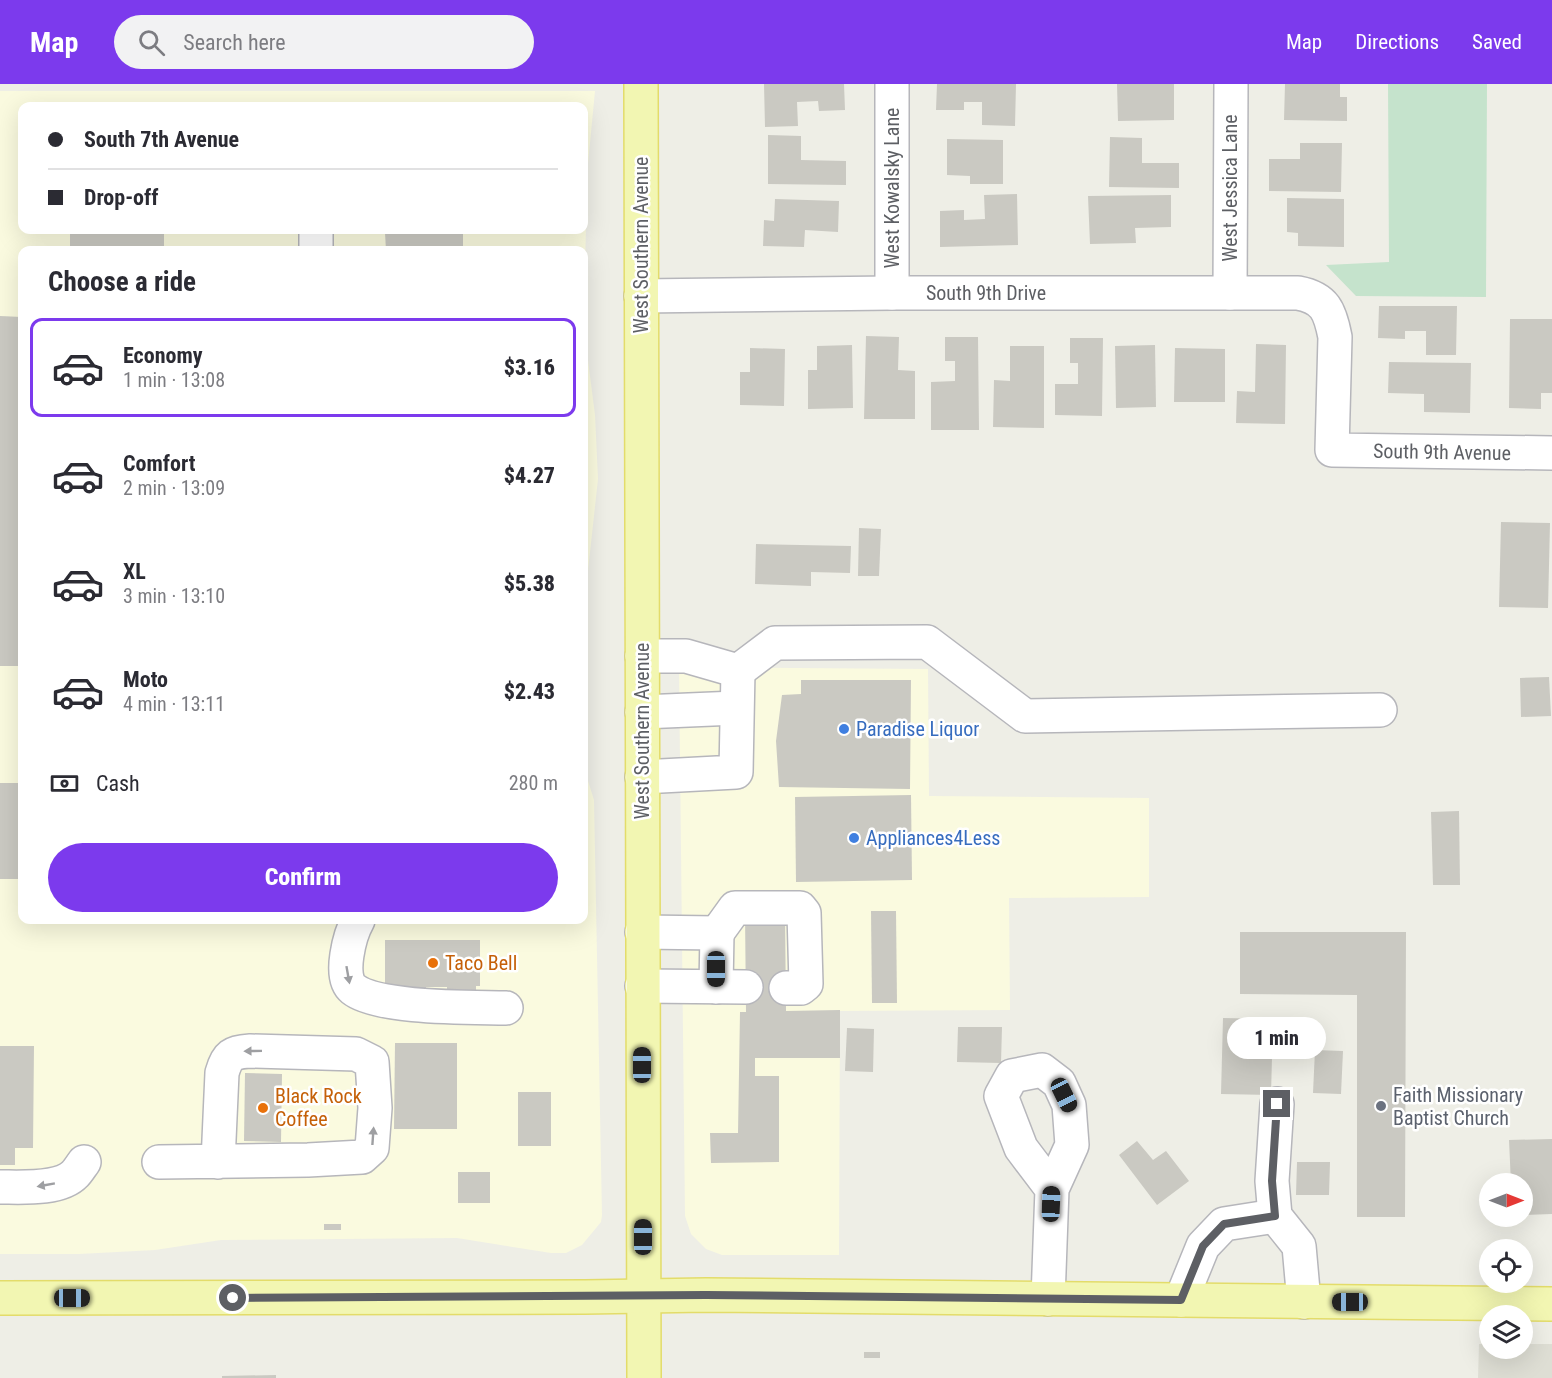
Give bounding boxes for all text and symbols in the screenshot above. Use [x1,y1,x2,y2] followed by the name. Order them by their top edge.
[114,15,534,69] search box
[30,26,78,59] text: Map
[135,26,168,59] icon: search
[183,30,286,55] text: Search here
[1286,30,1322,54] text: Map
[1355,30,1439,54] text: Directions
[1472,30,1522,54] text: Saved
[880,108,904,269] street label: West Kowalsky Lane
[1218,114,1242,262] street label: West Jessica Lane
[84,127,239,152] text: South 7th Avenue
[629,157,653,333] street label: West Southern Avenue
[84,185,158,210] text: Drop-off
[48,266,196,298] text: Choose a ride
[926,281,1046,305] street label: South 9th Drive
[51,341,105,395] icon: car
[123,343,203,368] text: Economy
[504,355,555,380] text: $3.16
[123,368,225,392] text: 1 min · 13:08
[1373,439,1511,465] street label: South 9th Avenue
[51,449,105,503] icon: car
[123,451,196,476] text: Comfort
[504,463,555,488] text: $4.27
[123,476,225,500] text: 2 min · 13:09
[51,557,105,611] icon: car
[123,559,146,584] text: XL
[504,571,555,596] text: $5.38
[123,584,225,608] text: 3 min · 13:10
[630,643,654,819] street label: West Southern Avenue
[51,665,105,719] icon: car
[123,667,168,692] text: Moto
[504,679,555,704] text: $2.43
[123,692,225,716] text: 4 min · 13:11
[856,717,979,741] place label: Paradise Liquor
[837,722,851,736] marker: Paradise Liquor
[48,767,81,800] icon: cash
[96,771,140,796] text: Cash
[509,771,558,795] text: 280 m
[866,826,1000,850] place label: Appliances4Less
[847,831,861,845] marker: Appliances4Less
[48,843,558,912] button: Confirm
[445,951,517,975] place label: Taco Bell
[707,951,725,987] car
[426,956,440,970] marker: Taco Bell
[344,966,353,985] one-way arrow
[1228,1017,1326,1059] callout: 1 min
[1254,1026,1299,1050] text: 1 min
[244,1046,263,1056] one-way arrow
[633,1047,651,1083] car
[1048,1075,1080,1115] car
[1393,1083,1523,1130] place label: Faith Missionary Baptist Church
[275,1084,362,1131] place label: Black Rock Coffee
[1263,1090,1290,1117] route end
[1374,1099,1388,1113] marker: Faith Missionary Baptist Church
[256,1101,270,1115] marker: Black Rock Coffee
[368,1126,377,1145] one-way arrow
[1479,1173,1533,1227] north arrow
[1479,1173,1533,1359] map controls
[36,1181,55,1190] one-way arrow
[1041,1186,1061,1222] car
[634,1219,652,1255] car
[1479,1239,1533,1293] button: locate
[219,1284,246,1311] route start
[54,1289,90,1307] car
[1332,1293,1368,1311] car
[1479,1305,1533,1359] button: layers

